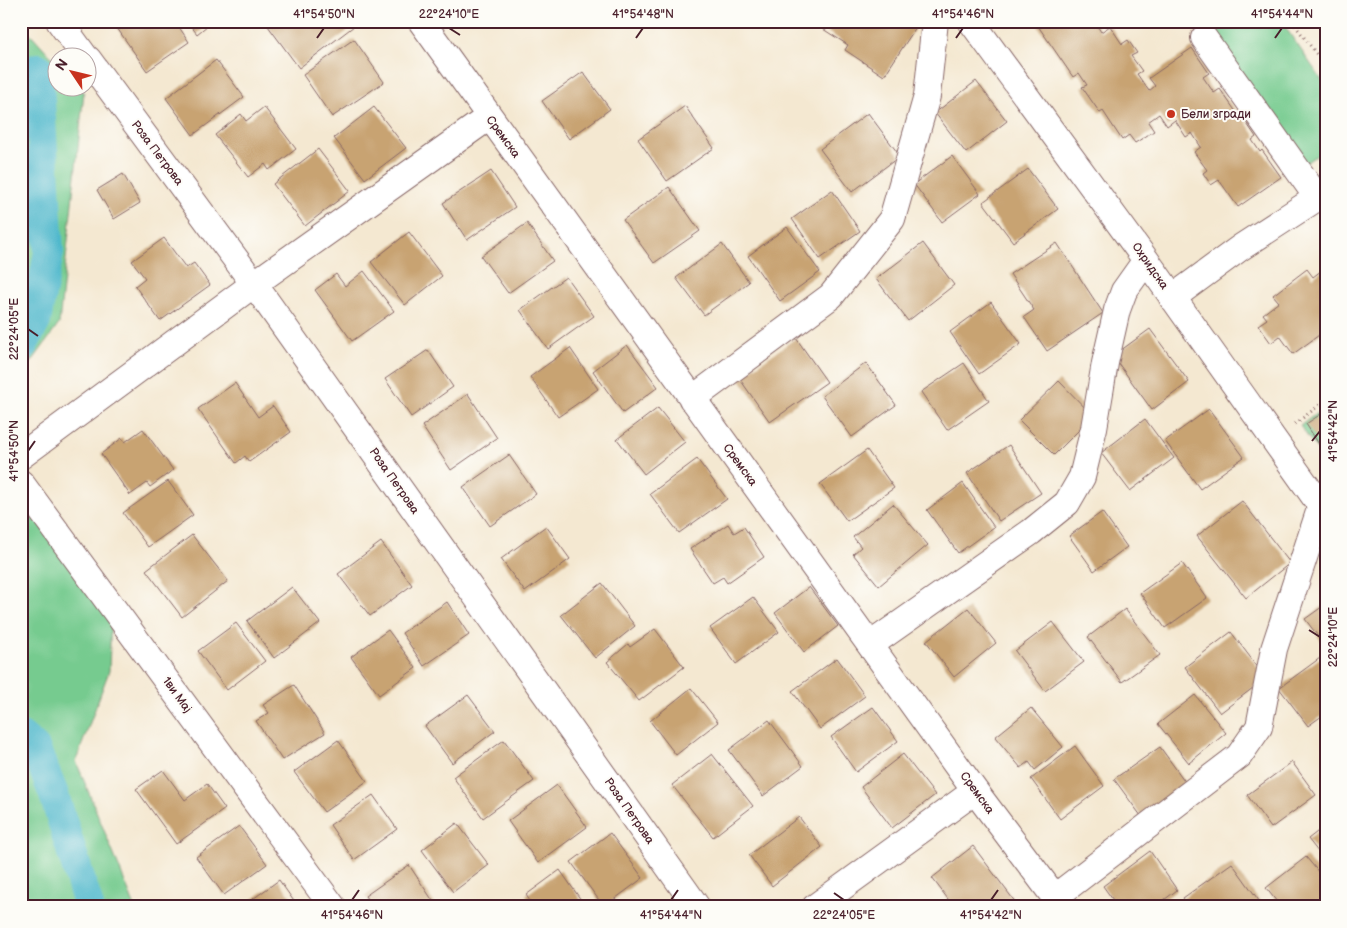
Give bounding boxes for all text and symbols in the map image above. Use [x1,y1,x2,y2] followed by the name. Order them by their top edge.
[293,7,355,22] text: 41°54'50"N
[419,7,479,22] text: 22°24'10"E
[612,7,674,22] text: 41°54'48"N
[932,7,994,22] text: 41°54'46"N
[1251,7,1313,22] text: 41°54'44"N
[48,48,98,98] north arrow
[52,56,72,74] text: N
[1181,107,1251,122] place label: Бели згради
[1165,108,1177,120] marker: Бели згради
[483,113,523,161] street label: Сремска
[128,118,186,188] street label: Роза Петрова
[1128,240,1172,292] street label: Охридска
[7,298,22,360] text: 22°24'05"E
[1326,400,1341,462] text: 41°54'42"N
[7,420,22,482] text: 41°54'50"N
[720,441,760,489] street label: Сремска
[366,445,422,517] street label: Роза Петрова
[1326,607,1341,667] text: 22°24'10"E
[159,674,195,716] street label: 1ви Мај
[957,769,997,817] street label: Сремска
[601,775,657,847] street label: Роза Петрова
[321,908,383,923] text: 41°54'46"N
[640,908,702,923] text: 41°54'44"N
[813,908,875,923] text: 22°24'05"E
[960,908,1022,923] text: 41°54'42"N

